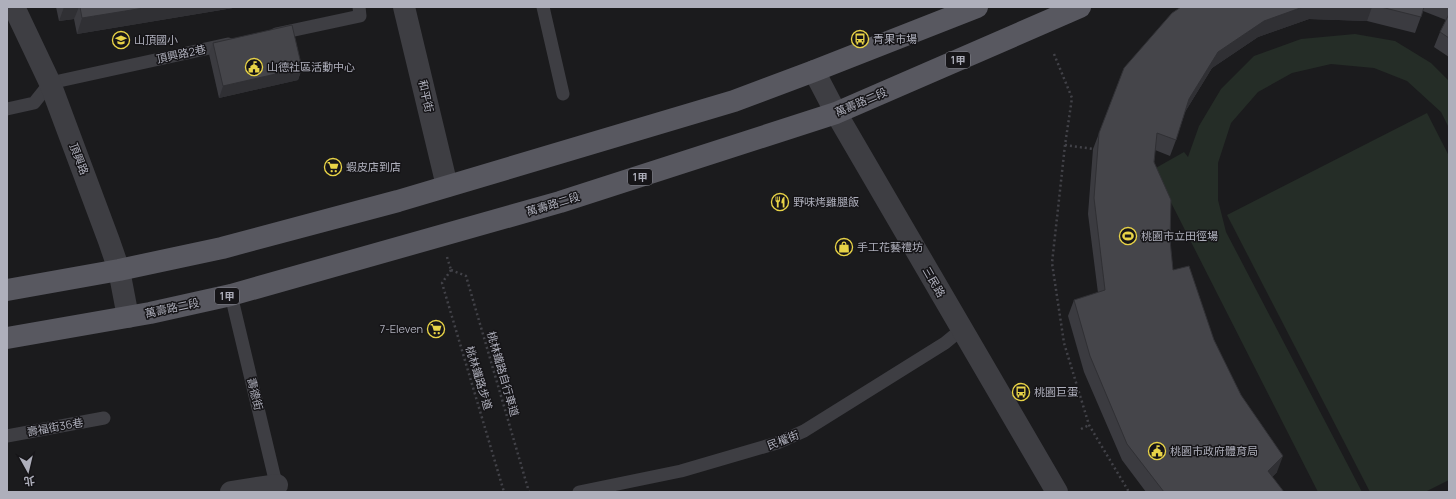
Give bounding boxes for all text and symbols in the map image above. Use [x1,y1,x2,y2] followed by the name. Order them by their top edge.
[850,29,870,49] bus stop icon: 青果市場
[111,30,131,50] school or university icon: 山頂國小
[873,31,917,46] place label: 青果市場
[134,32,178,47] place label: 山頂國小
[155,41,207,66] street label: 頂興路2巷
[946,52,970,68] road number: 1甲
[244,57,264,77] public building icon: 山德社區活動中心
[267,59,355,74] place label: 山德社區活動中心
[415,78,438,114] street label: 和平街
[833,84,889,119] street label: 萬壽路二段
[67,141,92,177] street label: 頂興路
[323,157,343,177] supermarket icon: 蝦皮店到店
[346,159,401,174] place label: 蝦皮店到店
[628,169,652,185] road number: 1甲
[524,188,581,219] street label: 萬壽路二段
[770,192,790,212] restaurant icon: 野味烤雞腿飯
[793,194,859,209] place label: 野味烤雞腿飯
[1118,226,1138,246] sports icon: 桃園市立田徑場
[1141,228,1218,243] place label: 桃園市立田徑場
[834,237,854,257] shop icon: 手工花藝禮坊
[857,239,923,254] place label: 手工花藝禮坊
[920,264,949,300] street label: 三民路
[215,288,239,304] road number: 1甲
[143,294,200,321] street label: 萬壽路二段
[426,319,446,339] supermarket icon: 7-Eleven
[380,321,423,336] place label: 7-Eleven
[484,329,523,418] street label: 桃林鐵路自行車道
[463,344,496,412] street label: 桃林鐵路步道
[244,376,267,412] street label: 壽德街
[1011,382,1031,402] bus stop icon: 桃園巨蛋
[1034,384,1078,399] place label: 桃園巨蛋
[26,414,84,439] street label: 壽福街36巷
[765,427,801,452] street label: 民權街
[1147,441,1167,461] public building icon: 桃園市政府體育局
[1170,443,1258,458] place label: 桃園市政府體育局
[8,451,48,491] north arrow
[23,473,36,490] text: 北

